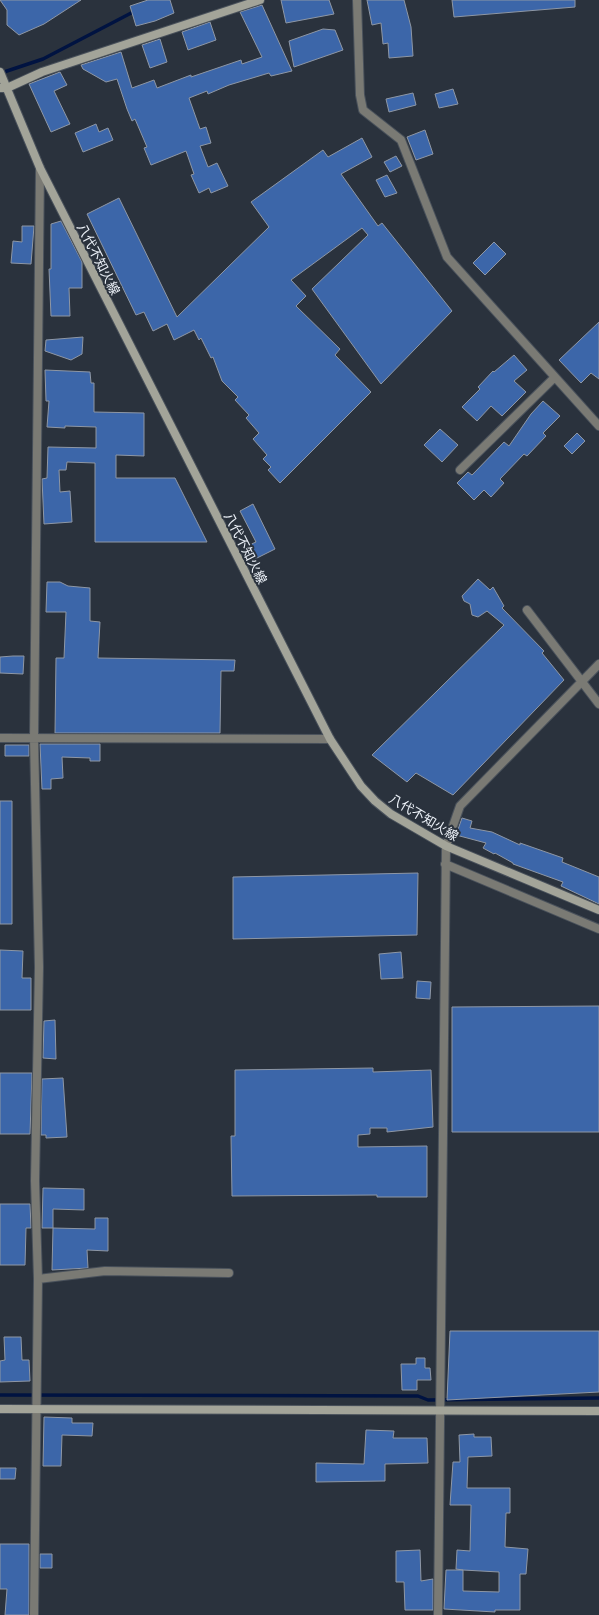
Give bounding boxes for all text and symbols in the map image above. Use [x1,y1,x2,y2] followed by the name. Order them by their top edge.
[73,221,124,298] street label: 八代不知火線
[220,510,271,587] street label: 八代不知火線
[386,790,462,845] street label: 八代不知火線

